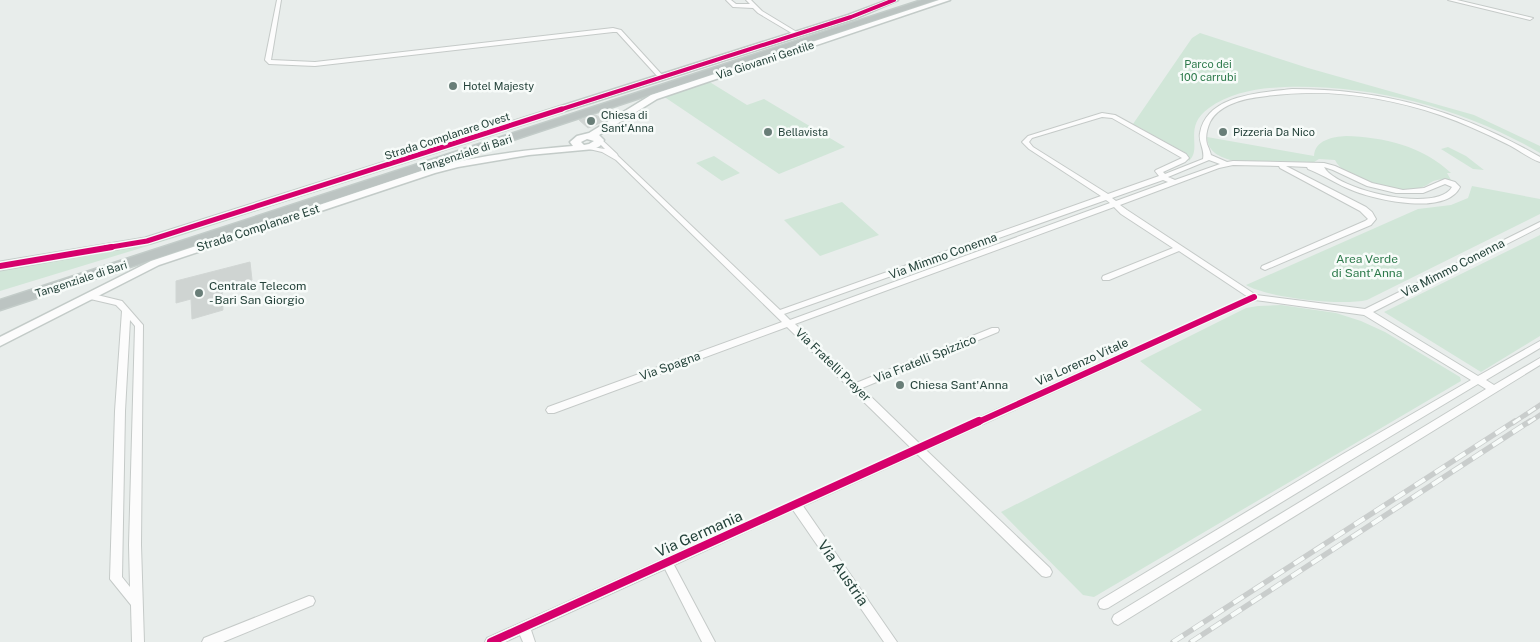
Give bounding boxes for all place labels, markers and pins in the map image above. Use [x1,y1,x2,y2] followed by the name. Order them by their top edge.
[447,80,459,92] marker: Hotel Majesty
[463,80,534,92] place label: Hotel Majesty
[601,109,654,134] place label: Chiesa di Sant'Anna
[585,115,597,127] marker: Chiesa di Sant'Anna
[762,126,774,138] marker: Bellavista
[778,126,828,138] place label: Bellavista
[1217,126,1229,138] marker: Pizzeria Da Nico
[1233,126,1315,138] place label: Pizzeria Da Nico
[209,279,306,307] place label: Centrale Telecom - Bari San Giorgio
[193,287,205,299] marker: Centrale Telecom - Bari San Giorgio
[910,378,1008,392] place label: Chiesa Sant'Anna
[894,379,906,391] marker: Chiesa Sant'Anna

